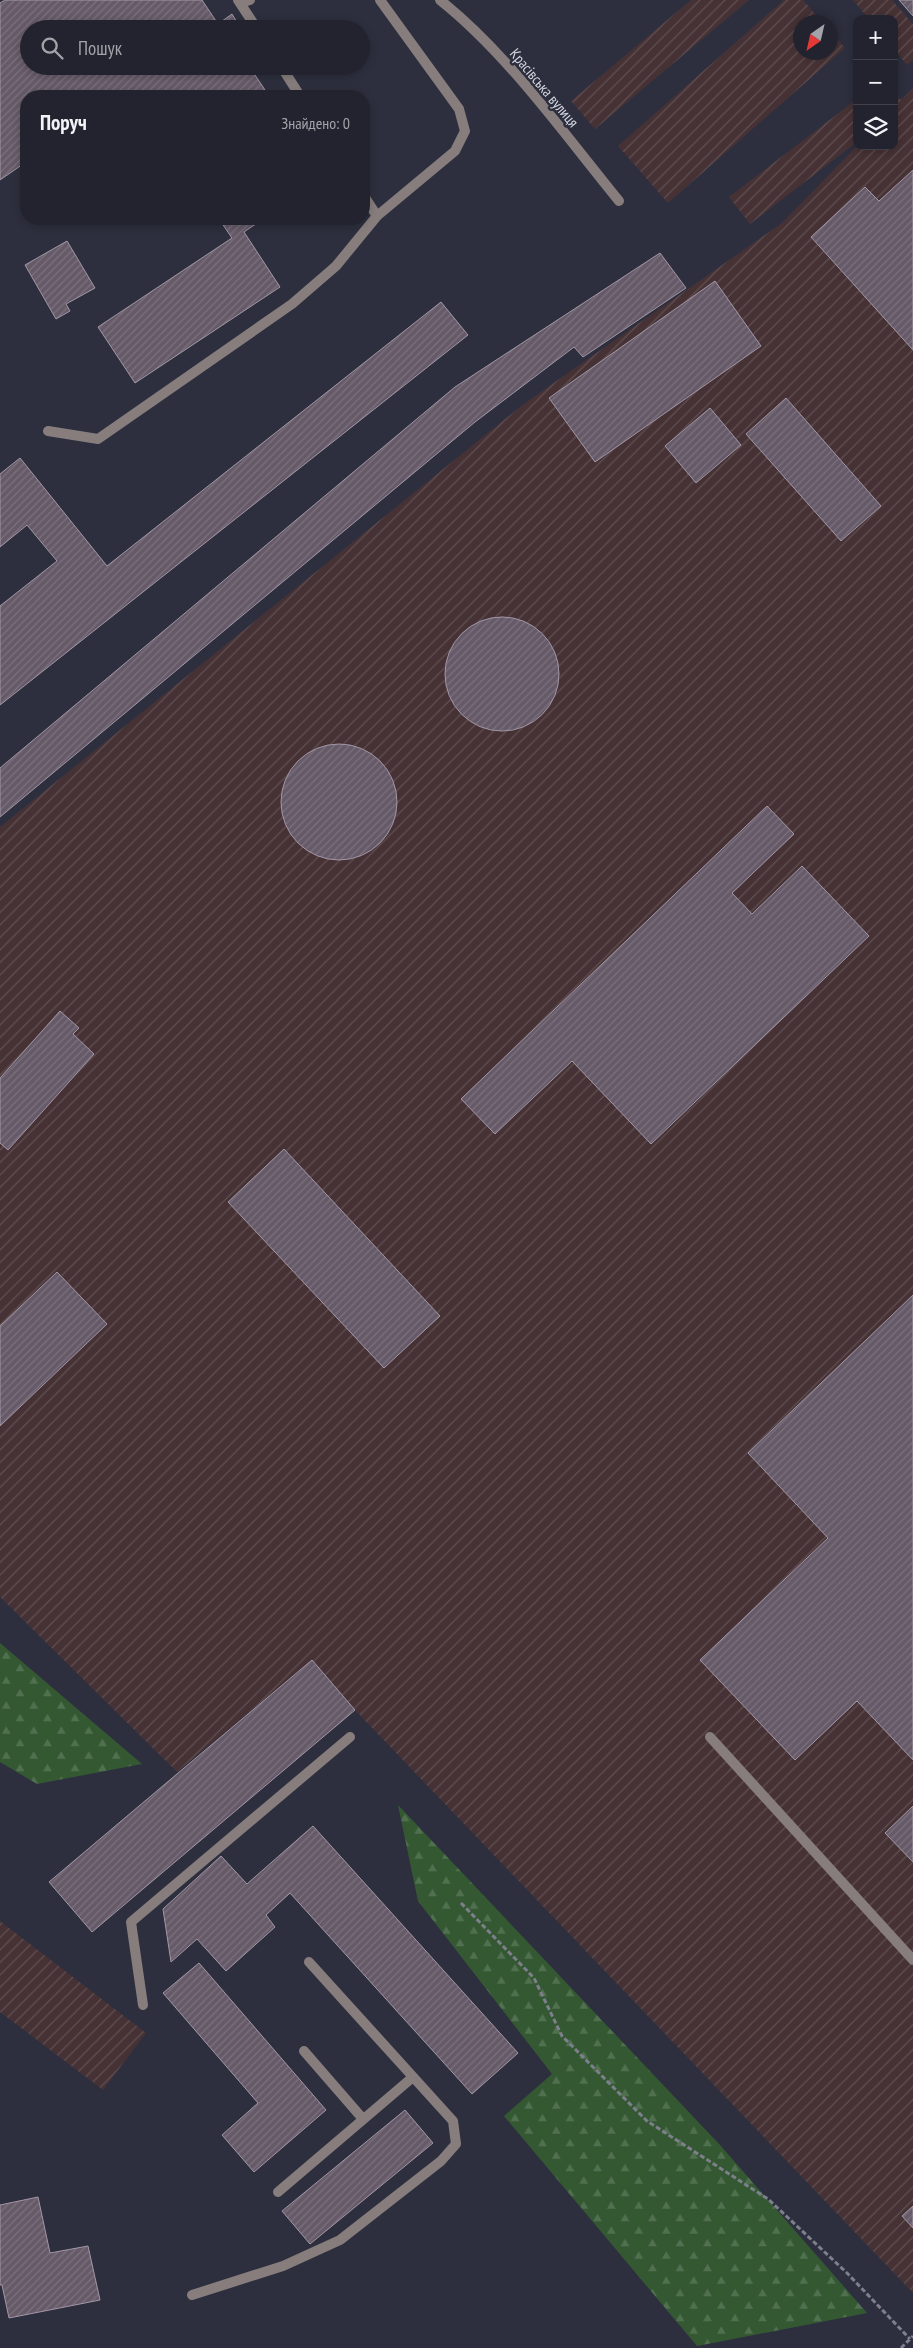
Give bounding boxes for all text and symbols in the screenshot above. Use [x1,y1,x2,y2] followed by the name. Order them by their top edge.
[793,15,838,60] north arrow
[853,15,898,150] map controls
[853,15,898,60] button: +
[20,20,370,75] search box
[38,34,66,62] icon: search
[78,36,122,60] text: Пошук
[506,44,583,131] street label: Красівська вулиця
[853,60,898,105] button: −
[853,105,898,150] button: layers
[40,109,87,136] text: Поруч
[281,113,350,133] text: Знайдено: 0

